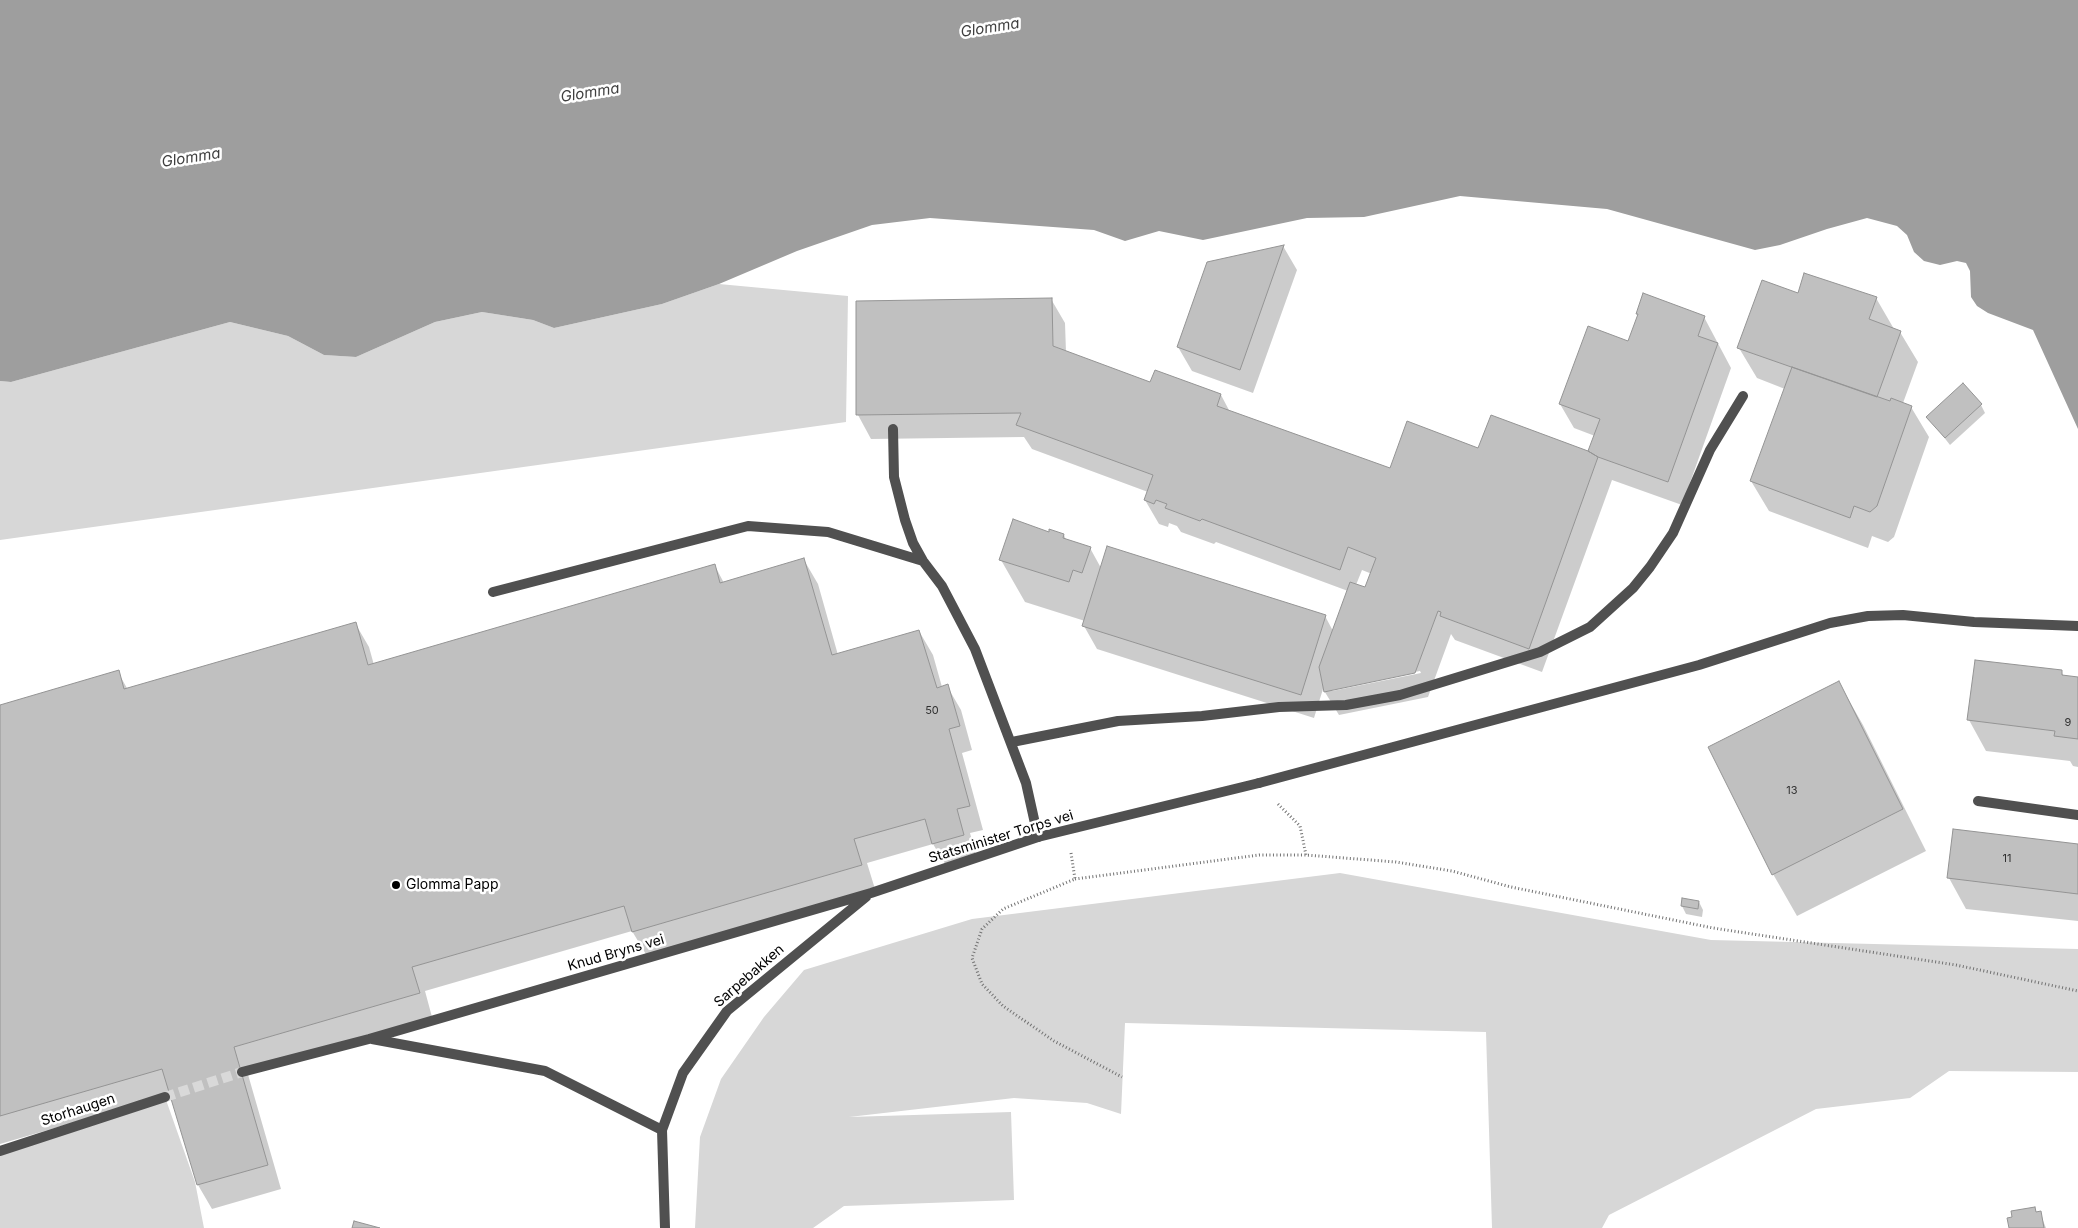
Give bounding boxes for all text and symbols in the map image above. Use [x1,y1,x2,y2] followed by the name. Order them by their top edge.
[959,14,1021,42] water label: Glomma
[559,79,621,107] water label: Glomma
[160,144,222,172] water label: Glomma
[925,704,939,718] house number: 50
[2065,716,2071,730] house number: 9
[1786,784,1798,798] house number: 13
[926,807,1076,867] street label: Statsminister Torps vei
[2003,852,2011,866] house number: 11
[406,877,499,893] place label: Glomma Papp
[390,879,402,891] marker: Glomma Papp
[566,931,666,975] street label: Knud Bryns vei
[711,941,787,1011] street label: Sarpebakken
[39,1090,117,1130] street label: Storhaugen

